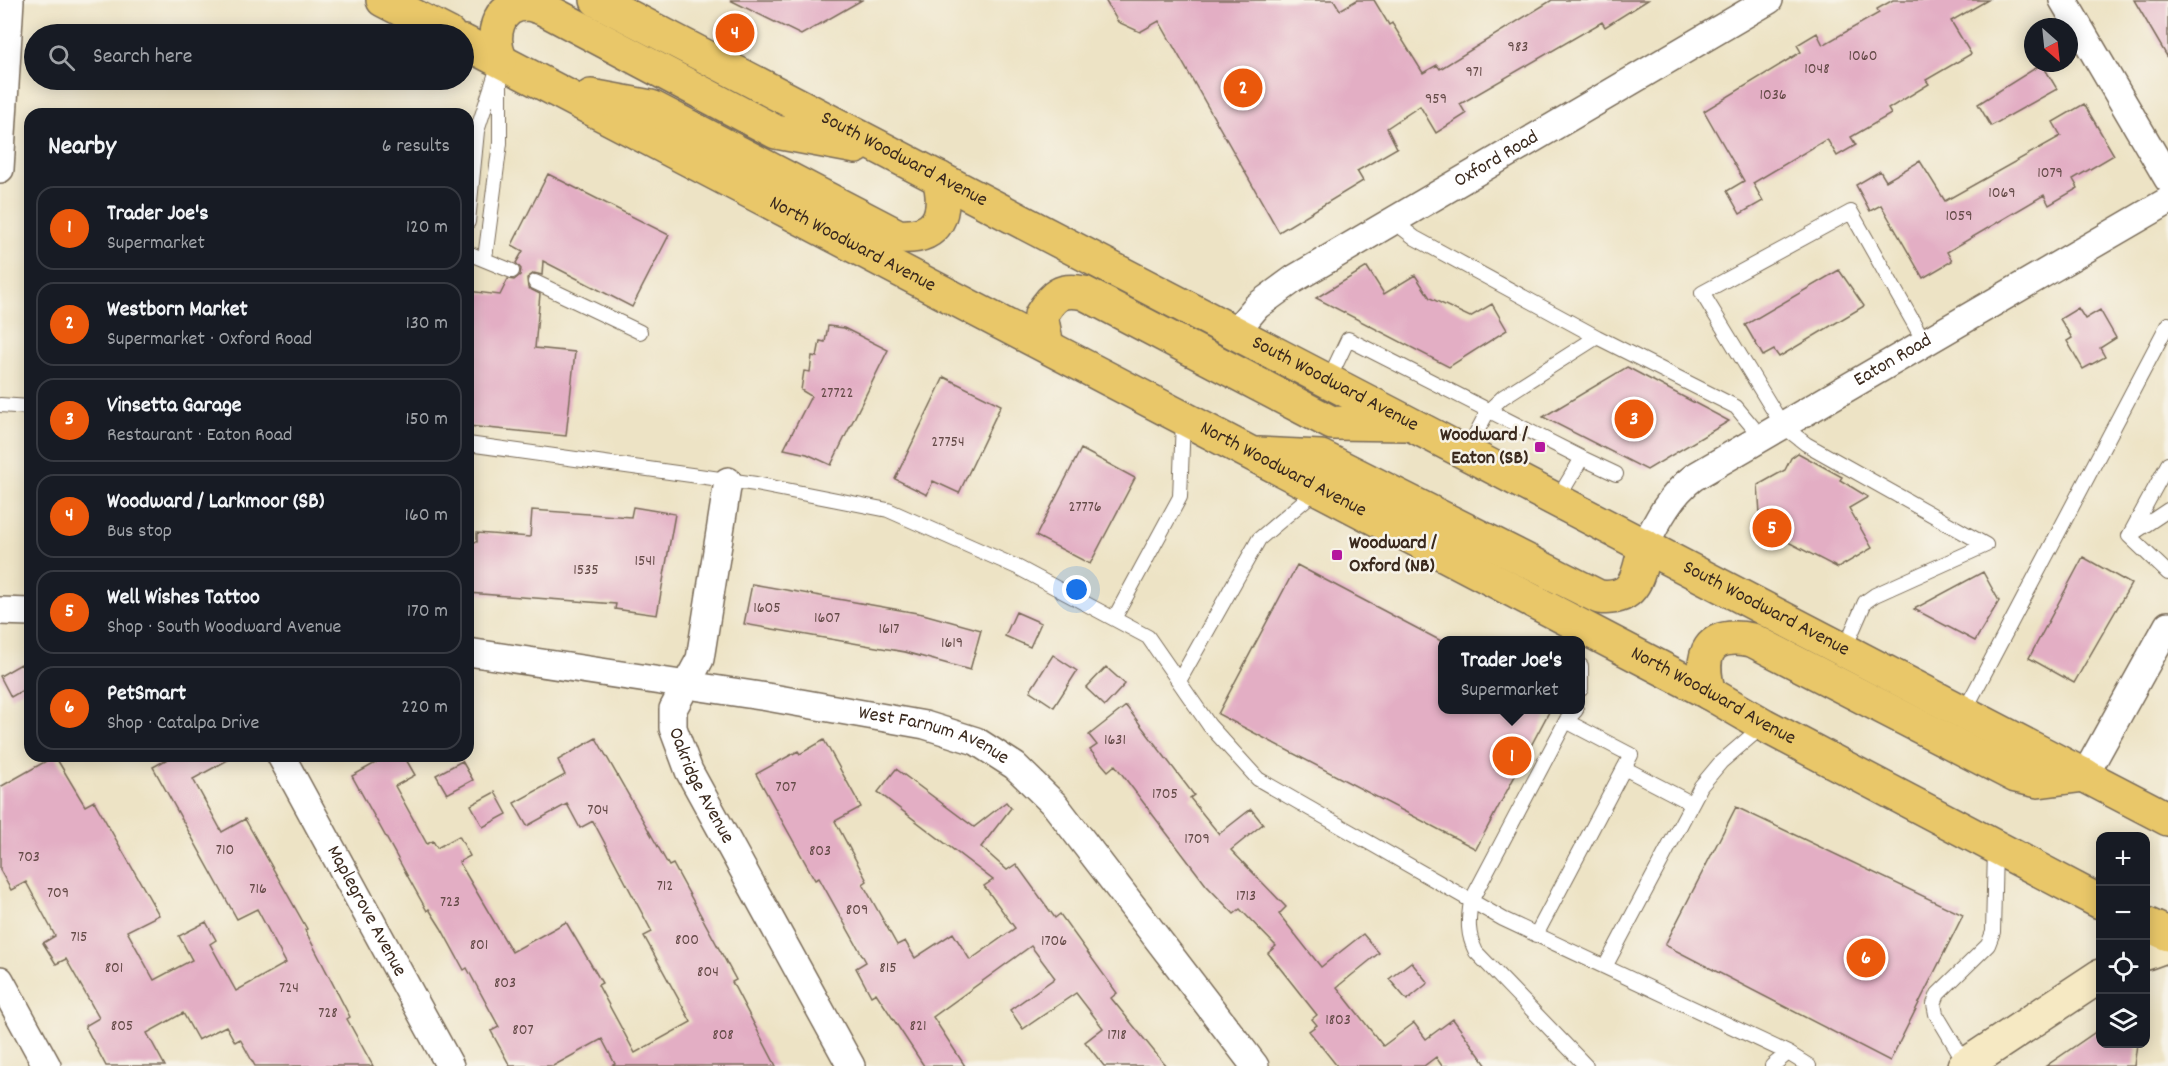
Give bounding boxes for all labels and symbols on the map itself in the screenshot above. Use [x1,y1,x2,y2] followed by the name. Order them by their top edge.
[716,10,754,56] pin: 4
[2024,18,2078,72] north arrow
[1508,36,1528,59] house number: 983
[1849,45,1877,68] house number: 1060
[1804,58,1830,81] house number: 1048
[1466,61,1482,84] house number: 971
[1224,66,1262,110] pin: 2
[1759,84,1787,107] house number: 1036
[1425,88,1447,111] house number: 959
[815,105,992,215] street label: South Woodward Avenue
[1449,124,1544,196] street label: Oxford Road
[2037,162,2063,185] house number: 1079
[1988,182,2016,205] house number: 1069
[764,190,941,300] street label: North Woodward Avenue
[1946,205,1972,228] house number: 1059
[1849,327,1937,395] street label: Eaton Road
[1246,330,1423,440] street label: South Woodward Avenue
[820,382,854,405] house number: 27722
[1614,396,1654,442] pin: 3
[1195,415,1371,525] street label: North Woodward Avenue
[1440,422,1528,473] place label: Woodward / Eaton (SB)
[931,431,965,454] house number: 27754
[1533,440,1547,454] marker: Woodward / Eaton (SB)
[1068,496,1102,519] house number: 27776
[1752,506,1792,550] pin: 5
[1349,530,1437,581] place label: Woodward / Oxford (NB)
[1330,548,1344,562] marker: Woodward / Oxford (NB)
[634,550,656,573] house number: 1541
[1677,554,1854,664] street label: South Woodward Avenue
[573,559,599,582] house number: 1535
[1062,575,1091,604] your location
[753,597,781,620] house number: 1605
[814,607,840,630] house number: 1607
[879,618,899,641] house number: 1617
[941,632,963,655] house number: 1619
[1625,640,1801,753] street label: North Woodward Avenue
[856,699,1014,773] street label: West Farnum Avenue
[660,724,741,849] street label: Oakridge Avenue
[1104,729,1126,752] house number: 1631
[1492,734,1532,778] pin: 1
[776,776,796,799] house number: 707
[1152,783,1178,806] house number: 1705
[587,799,609,822] house number: 704
[1184,828,1210,851] house number: 1709
[216,839,234,862] house number: 710
[809,840,831,863] house number: 803
[319,841,413,982] street label: Maplegrove Avenue
[18,846,40,869] house number: 703
[657,875,673,898] house number: 712
[249,878,267,901] house number: 716
[47,882,69,905] house number: 709
[1236,885,1256,908] house number: 1713
[440,891,460,914] house number: 723
[846,899,868,922] house number: 809
[70,926,88,949] house number: 715
[675,929,699,952] house number: 800
[1041,930,1067,953] house number: 1706
[470,934,488,957] house number: 801
[1846,936,1886,980] pin: 6
[105,957,123,980] house number: 801
[879,957,897,980] house number: 815
[697,961,719,984] house number: 804
[494,972,516,995] house number: 803
[279,977,299,1000] house number: 724
[318,1002,338,1025] house number: 728
[1325,1009,1351,1032] house number: 1803
[111,1015,133,1038] house number: 805
[910,1015,926,1038] house number: 821
[512,1019,534,1042] house number: 807
[712,1024,734,1047] house number: 808
[1107,1024,1127,1047] house number: 1718

